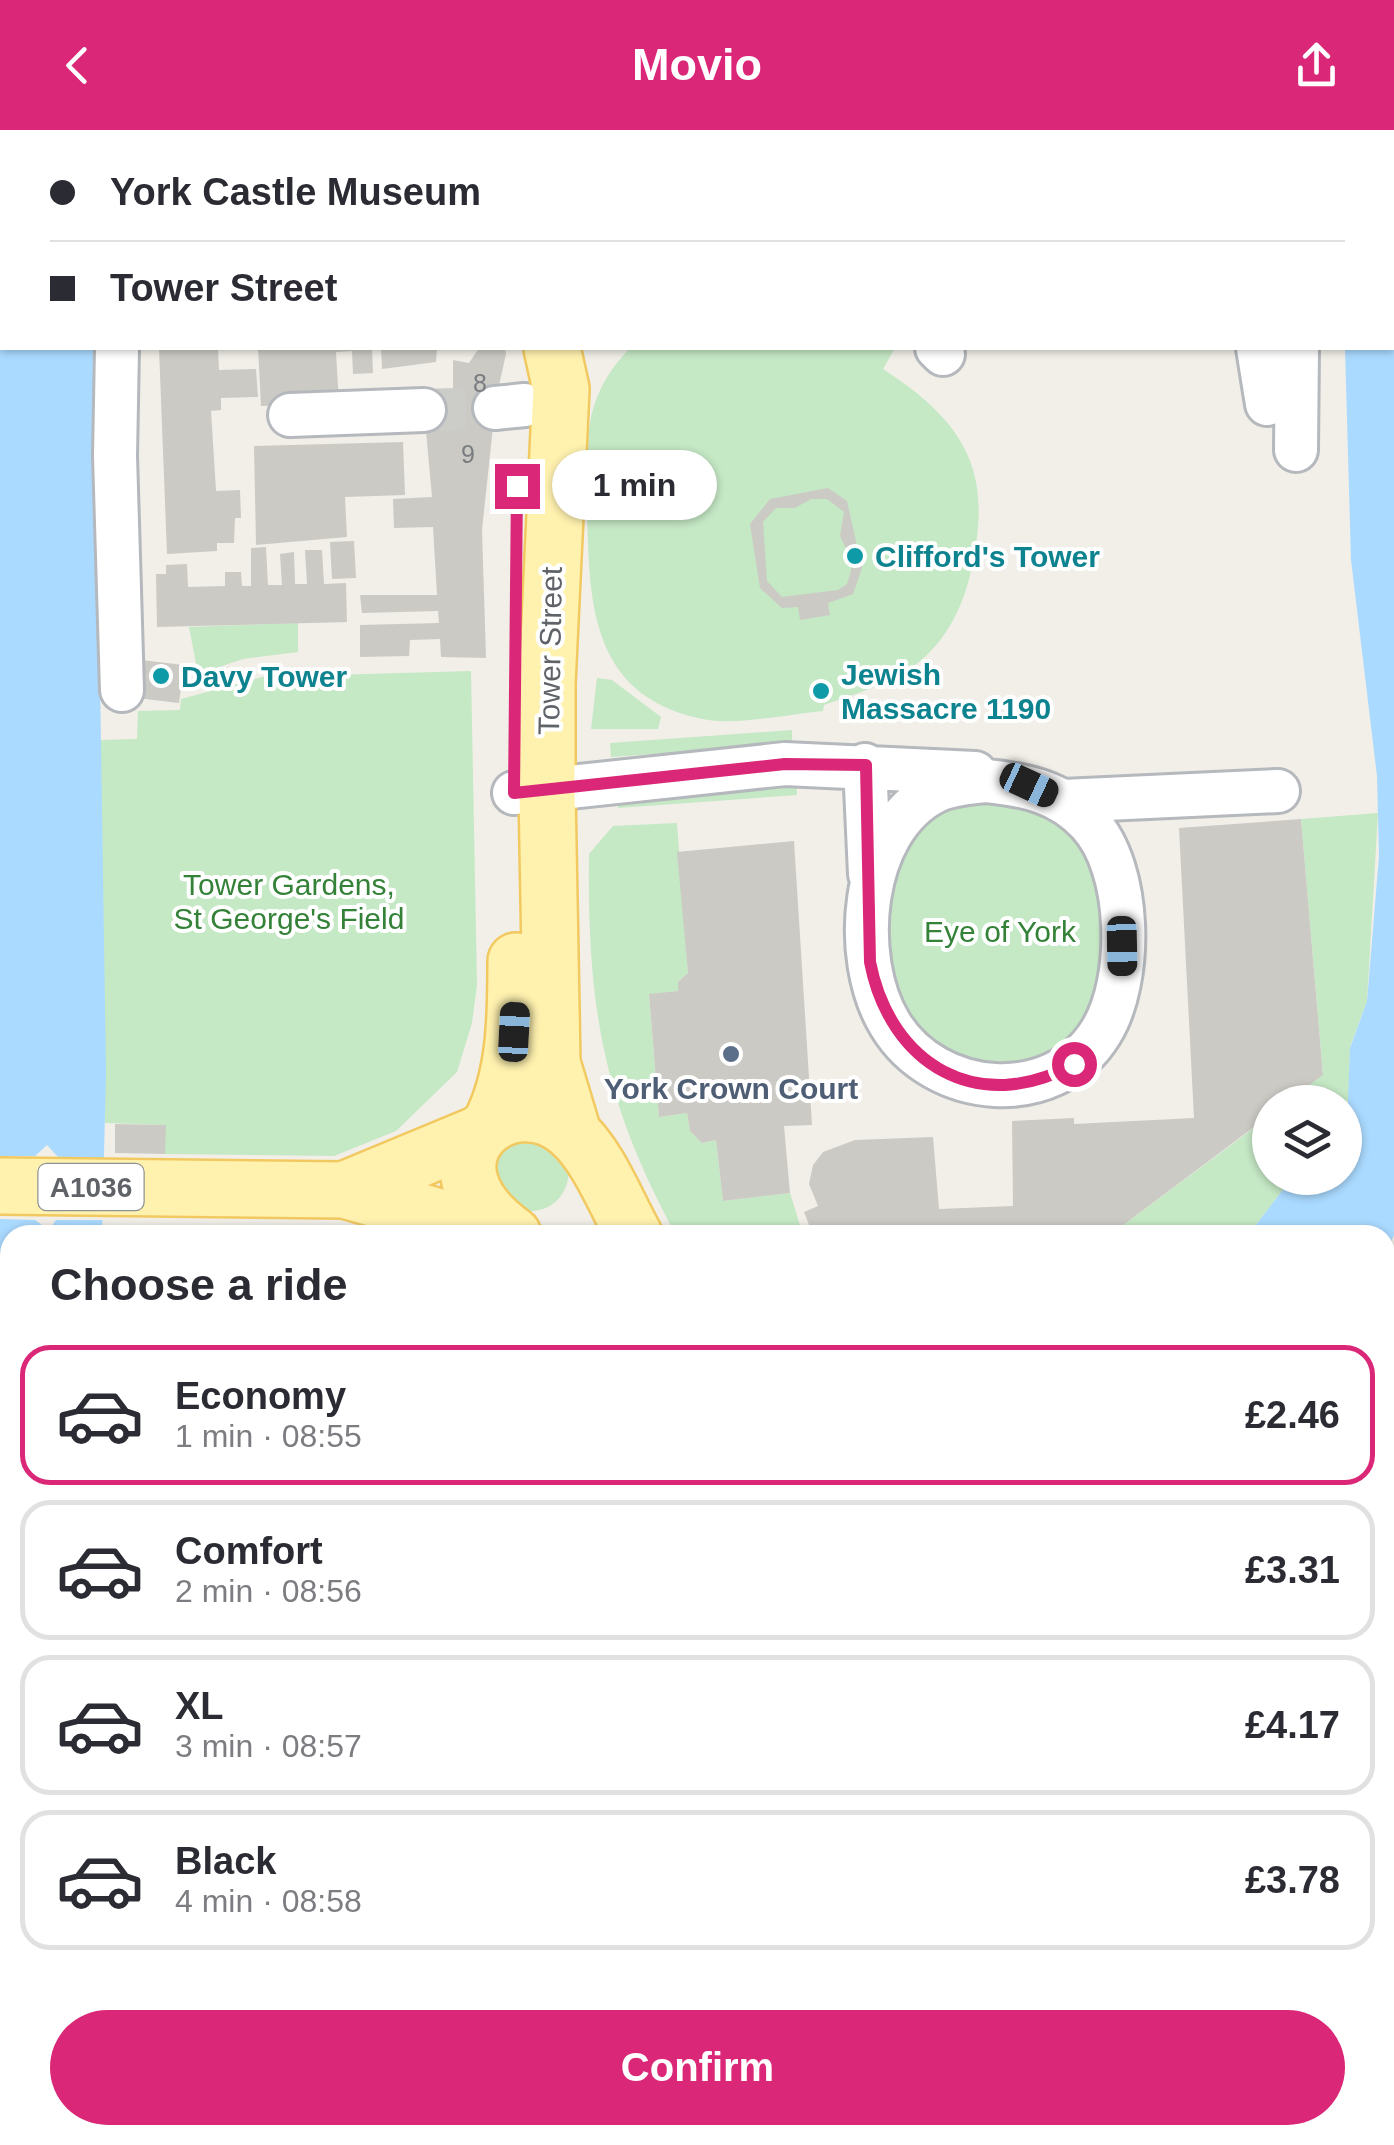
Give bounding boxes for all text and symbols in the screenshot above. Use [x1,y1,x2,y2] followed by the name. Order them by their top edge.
[50,38,105,93] icon: back
[1289,38,1344,93] icon: share
[632,39,762,90] text: Movio
[110,171,481,213] text: York Castle Museum
[110,267,337,309] text: Tower Street
[473,369,487,397] house number: 8
[461,440,475,468] house number: 9
[552,451,717,521] callout: 1 min
[495,464,540,509] route end
[593,467,676,503] text: 1 min
[875,540,1100,573] place label: Clifford's Tower
[844,545,866,567] marker: Clifford's Tower
[532,566,568,735] street label: Tower Street
[841,658,1051,725] place label: Jewish Massacre 1190
[181,660,347,693] place label: Davy Tower
[150,665,172,687] marker: Davy Tower
[810,680,832,702] marker: Jewish Massacre 1190
[995,759,1063,811] car
[174,868,404,935] park label: Tower Gardens, St George's Field
[924,915,1077,948] park label: Eye of York
[1106,916,1138,976] car
[497,1001,531,1063] car
[1052,1042,1097,1087] route start
[720,1043,742,1065] marker: York Crown Court
[604,1072,858,1105] place label: York Crown Court
[1252,1085,1362,1195] map controls
[1252,1085,1362,1195] button: layers
[38,1164,144,1210] road number: A1036
[50,1259,348,1310] text: Choose a ride
[55,1370,145,1460] icon: car
[175,1375,346,1417] text: Economy
[1245,1394,1340,1436] text: £2.46
[175,1418,362,1454] text: 1 min · 08:55
[55,1525,145,1615] icon: car
[175,1530,323,1572] text: Comfort
[1245,1549,1340,1591] text: £3.31
[175,1573,362,1609] text: 2 min · 08:56
[55,1680,145,1770] icon: car
[175,1685,224,1727] text: XL
[1245,1704,1340,1746] text: £4.17
[175,1728,362,1764] text: 3 min · 08:57
[55,1835,145,1925] icon: car
[175,1840,276,1882] text: Black
[1245,1859,1340,1901] text: £3.78
[175,1883,362,1919] text: 4 min · 08:58
[50,2010,1345,2125] button: Confirm

